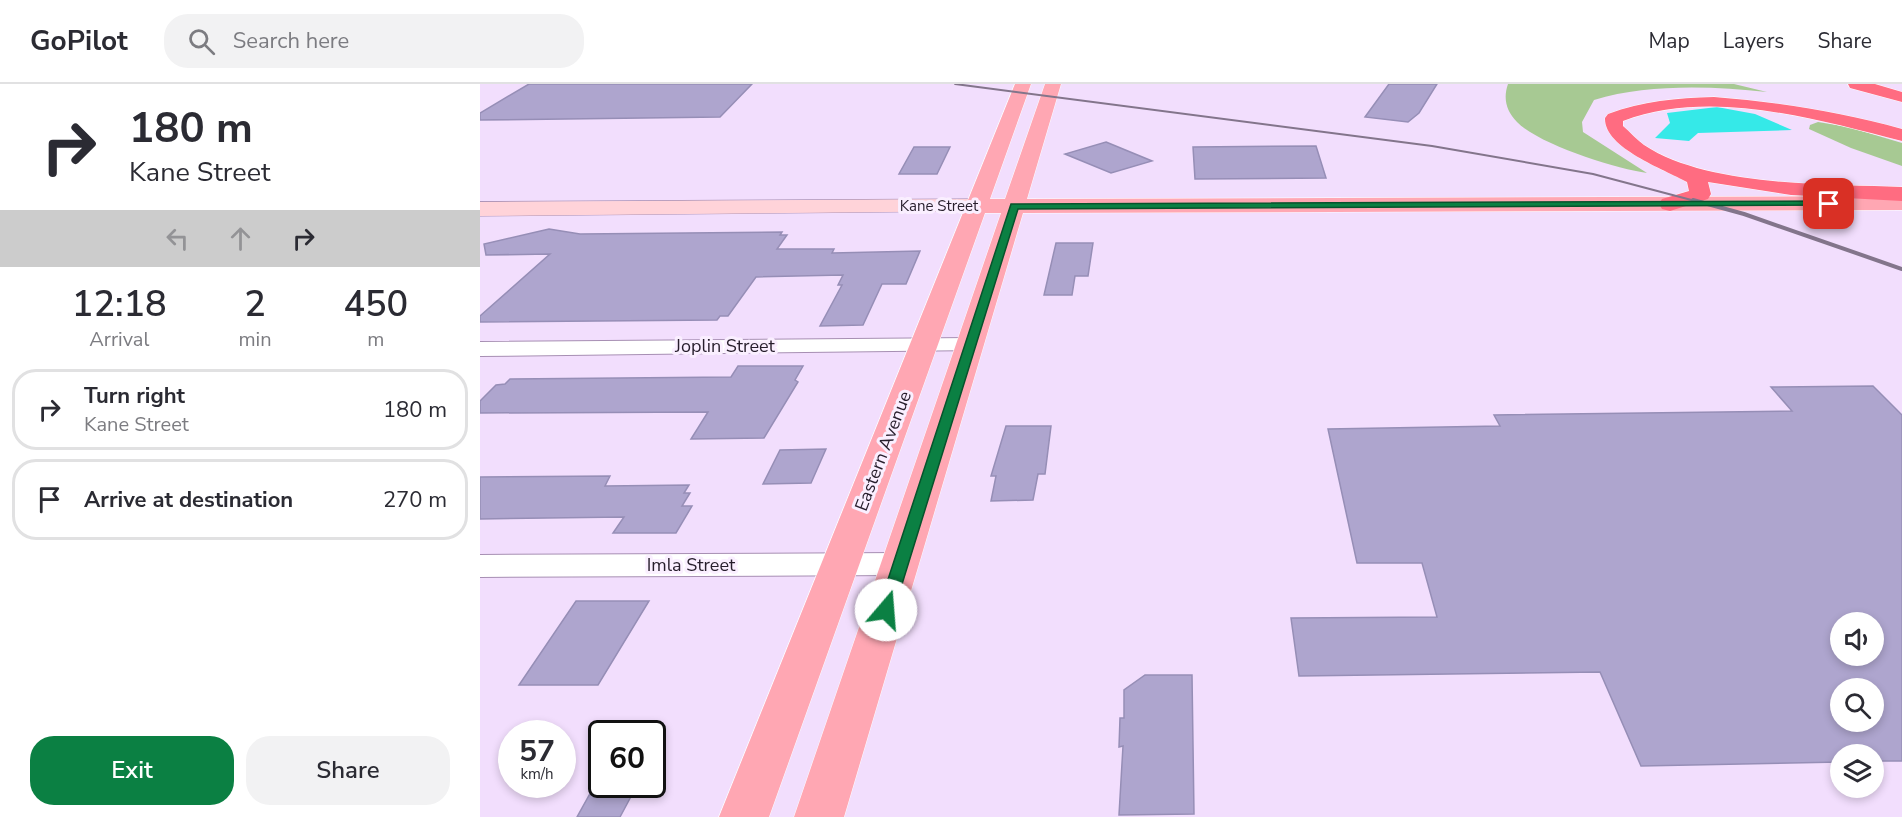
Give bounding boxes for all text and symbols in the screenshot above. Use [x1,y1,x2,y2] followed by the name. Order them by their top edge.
[164,14,584,68] search box
[30,22,128,60] text: GoPilot
[185,25,218,58] icon: search
[233,26,349,56] text: Search here
[1648,27,1690,55] text: Map
[1723,27,1784,55] text: Layers
[1817,27,1872,55] text: Share
[129,100,253,157] text: 180 m
[30,108,108,186] icon: right
[129,154,271,191] text: Kane Street
[1803,178,1854,229] pin
[1812,187,1845,220] icon: arrive
[900,196,979,216] street label: Kane Street
[161,222,194,255] icon: left
[224,222,257,255] icon: ahead
[287,222,320,255] icon: right
[72,280,167,329] text: 12:18
[244,280,266,329] text: 2
[343,280,408,329] text: 450
[89,326,149,353] text: Arrival
[239,326,272,353] text: min
[367,326,384,353] text: m
[674,334,776,358] street label: Joplin Street
[84,381,185,411] text: Turn right
[849,388,917,514] street label: Eastern Avenue
[33,393,66,426] icon: right
[383,395,447,425] text: 180 m
[84,411,189,438] text: Kane Street
[33,483,66,516] icon: arrive
[84,485,293,515] text: Arrive at destination
[383,485,447,515] text: 270 m
[647,553,736,577] street label: Imla Street
[854,578,918,642] position arrow
[1830,612,1884,798] map controls
[1830,612,1884,666] button: sound
[1830,678,1884,732] button: search
[588,720,666,798] speed limit sign: 60
[519,731,555,772] text: 57
[30,736,234,805] button: Exit
[246,736,450,805] button: Share
[1830,744,1884,798] button: layers
[520,764,554,784] text: km/h

